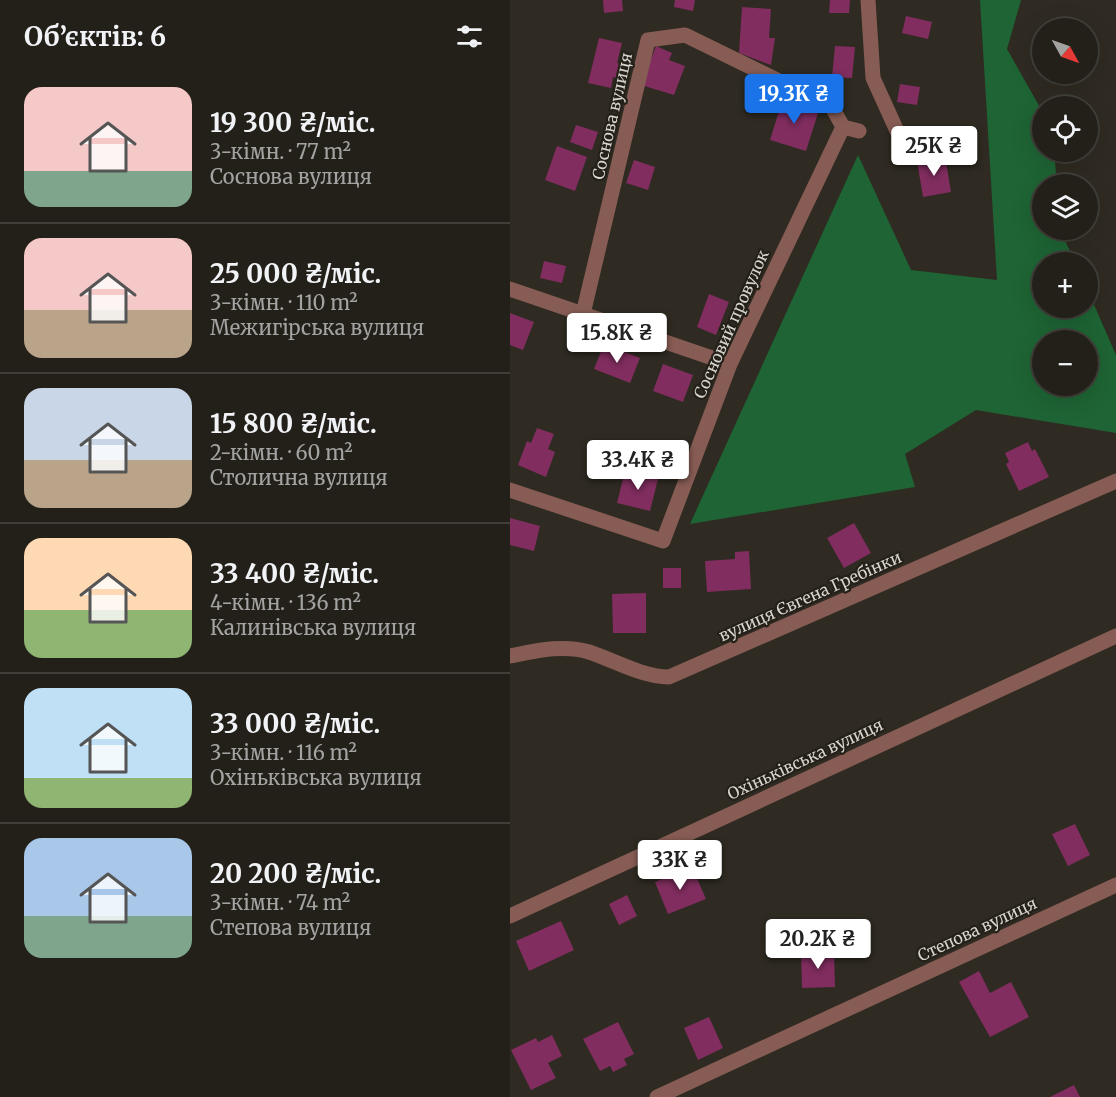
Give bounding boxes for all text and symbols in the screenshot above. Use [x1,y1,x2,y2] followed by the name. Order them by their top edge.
[1032,18,1098,84] north arrow
[1032,18,1098,396] map controls
[24,20,166,53] text: Об’єктів: 6
[453,20,486,53] icon: filters
[588,51,636,181] street label: Соснова вулиця
[739,74,849,125] pin: 19.3K ₴
[759,81,829,106] text: 19.3K ₴
[1032,96,1098,162] button: locate
[210,106,376,139] text: 19 300 ₴/міс.
[72,111,144,183] icon: home
[892,126,976,177] pin: 25K ₴
[905,133,963,158] text: 25K ₴
[210,139,351,164] text: 3-кімн. · 77 m²
[210,164,372,189] text: Соснова вулиця
[1032,174,1098,240] button: layers
[689,247,773,401] street label: Сосновий провулок
[1032,252,1098,318] button: +
[210,257,382,290] text: 25 000 ₴/міс.
[72,262,144,334] icon: home
[210,290,358,315] text: 3-кімн. · 110 m²
[562,313,672,364] pin: 15.8K ₴
[210,315,424,340] text: Межигірська вулиця
[581,320,653,345] text: 15.8K ₴
[1032,330,1098,396] button: −
[210,407,377,440] text: 15 800 ₴/міс.
[72,412,144,484] icon: home
[210,440,353,465] text: 2-кімн. · 60 m²
[583,440,693,491] pin: 33.4K ₴
[601,447,675,472] text: 33.4K ₴
[210,465,388,490] text: Столична вулиця
[716,547,904,645] street label: вулиця Євгена Гребінки
[210,557,379,590] text: 33 400 ₴/міс.
[72,562,144,634] icon: home
[210,590,361,615] text: 4-кімн. · 136 m²
[210,615,416,640] text: Калинівська вулиця
[210,707,380,740] text: 33 000 ₴/міс.
[72,712,144,784] icon: home
[724,714,886,804] street label: Охіньківська вулиця
[210,740,357,765] text: 3-кімн. · 116 m²
[210,765,422,790] text: Охіньківська вулиця
[638,840,722,891] pin: 33K ₴
[652,847,708,872] text: 33K ₴
[210,857,381,890] text: 20 200 ₴/міс.
[72,862,144,934] icon: home
[210,890,350,915] text: 3-кімн. · 74 m²
[914,893,1040,965] street label: Степова вулиця
[210,915,371,940] text: Степова вулиця
[763,919,873,970] pin: 20.2K ₴
[780,926,856,951] text: 20.2K ₴

